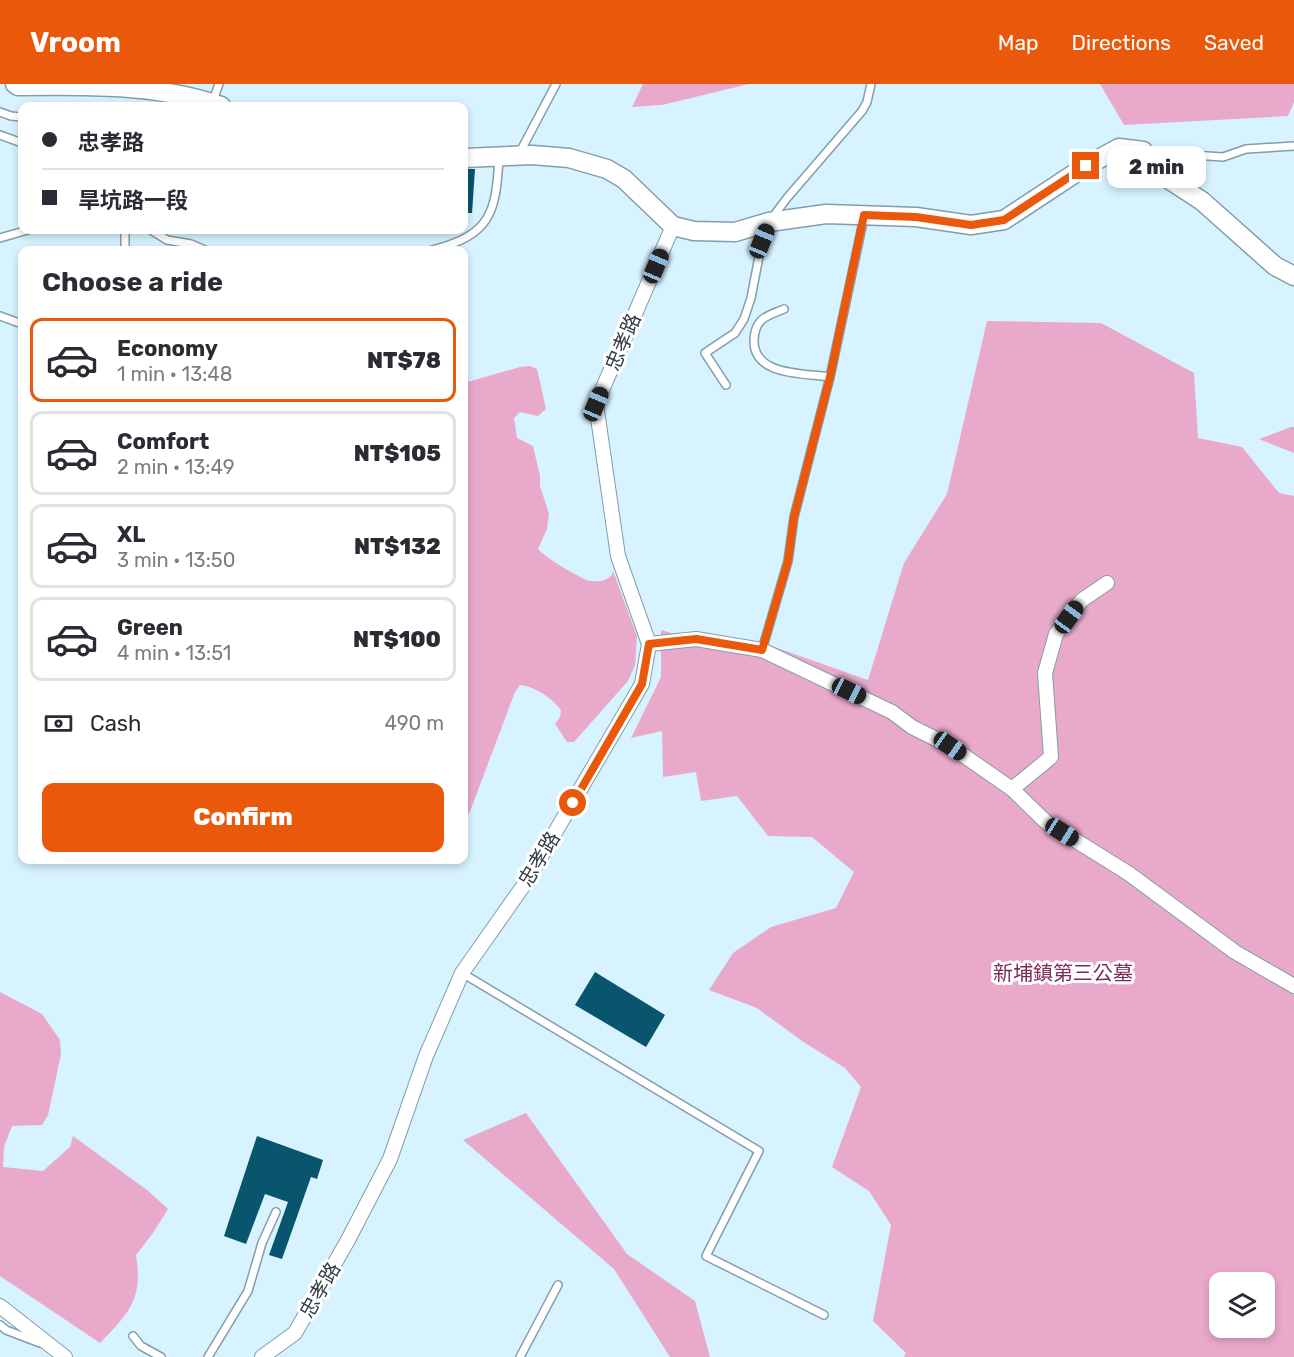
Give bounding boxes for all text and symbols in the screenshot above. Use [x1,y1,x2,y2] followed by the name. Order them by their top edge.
[30,26,121,59] text: Vroom
[998,30,1039,55] text: Map
[1072,30,1171,55] text: Directions
[1204,30,1264,55] text: Saved
[78,129,144,156] text: 忠孝路
[1107,145,1206,187] callout: 2 min
[1072,152,1099,179] route end
[1129,155,1184,179] text: 2 min
[78,187,188,214] text: 旱坑路一段
[747,221,777,261] car
[641,246,671,286] car
[42,266,223,298] text: Choose a ride
[600,310,646,374] street label: 忠孝路
[45,333,99,387] icon: car
[117,335,218,362] text: Economy
[367,347,441,374] text: NT$78
[117,362,232,386] text: 1 min · 13:48
[581,384,611,424] car
[45,426,99,480] icon: car
[117,428,209,455] text: Comfort
[354,440,441,467] text: NT$105
[117,455,235,479] text: 2 min · 13:49
[45,519,99,573] icon: car
[117,521,145,548] text: XL
[354,533,441,560] text: NT$132
[117,548,235,572] text: 3 min · 13:50
[1051,597,1087,637] car
[45,612,99,666] icon: car
[117,614,183,641] text: Green
[353,626,441,653] text: NT$100
[117,641,231,665] text: 4 min · 13:51
[829,675,869,707] car
[42,707,75,740] icon: cash
[90,710,141,737] text: Cash
[385,711,444,735] text: 490 m
[930,728,970,764] car
[42,783,444,852] button: Confirm
[559,789,586,816] route start
[1042,815,1082,849] car
[513,827,565,891] street label: 忠孝路
[993,961,1133,985] park label: 新埔鎮第三公墓
[295,1258,345,1322] street label: 忠孝路
[1209,1272,1275,1338] map controls
[1209,1272,1275,1338] button: layers

